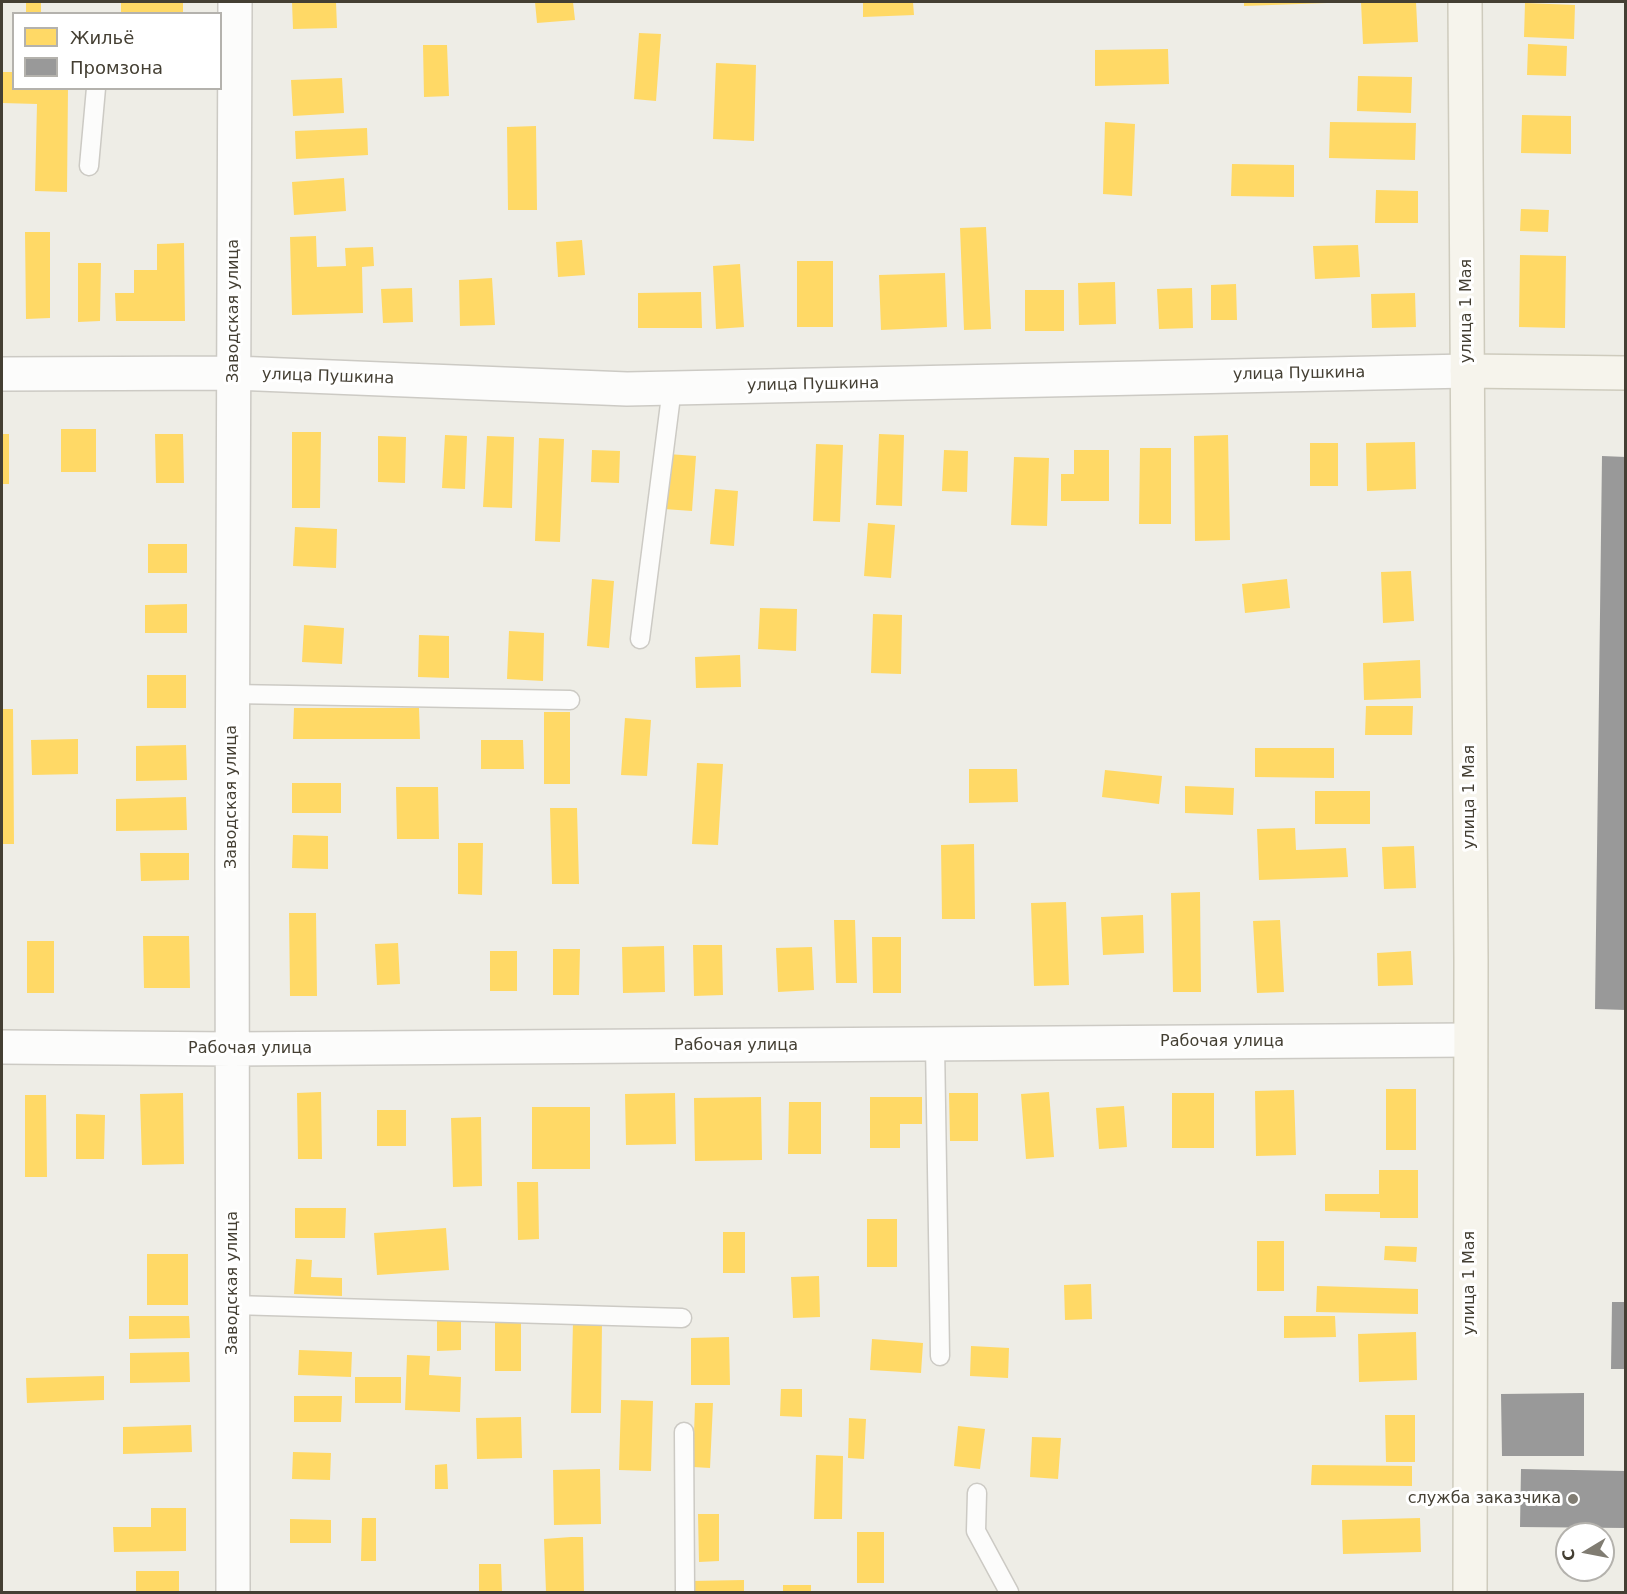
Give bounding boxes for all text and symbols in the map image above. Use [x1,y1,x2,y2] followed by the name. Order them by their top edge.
[12,12,222,90] legend
[70,27,134,48] text: Жильё
[70,57,163,78] text: Промзона
[224,239,244,383] street label: Заводская улица
[1457,259,1477,363] street label: улица 1 Мая
[1233,363,1365,385] street label: улица Пушкина
[262,365,394,389] street label: улица Пушкина
[747,374,879,396] street label: улица Пушкина
[222,725,242,869] street label: Заводская улица
[1460,745,1480,849] street label: улица 1 Мая
[1160,1032,1284,1052] street label: Рабочая улица
[674,1036,798,1056] street label: Рабочая улица
[188,1039,312,1059] street label: Рабочая улица
[223,1211,243,1355] street label: Заводская улица
[1460,1231,1480,1335] street label: улица 1 Мая
[1408,1489,1561,1509] place label: служба заказчика
[1566,1492,1580,1506] marker: служба заказчика
[1555,1522,1615,1582] north arrow
[1558,1547,1579,1562] text: С

